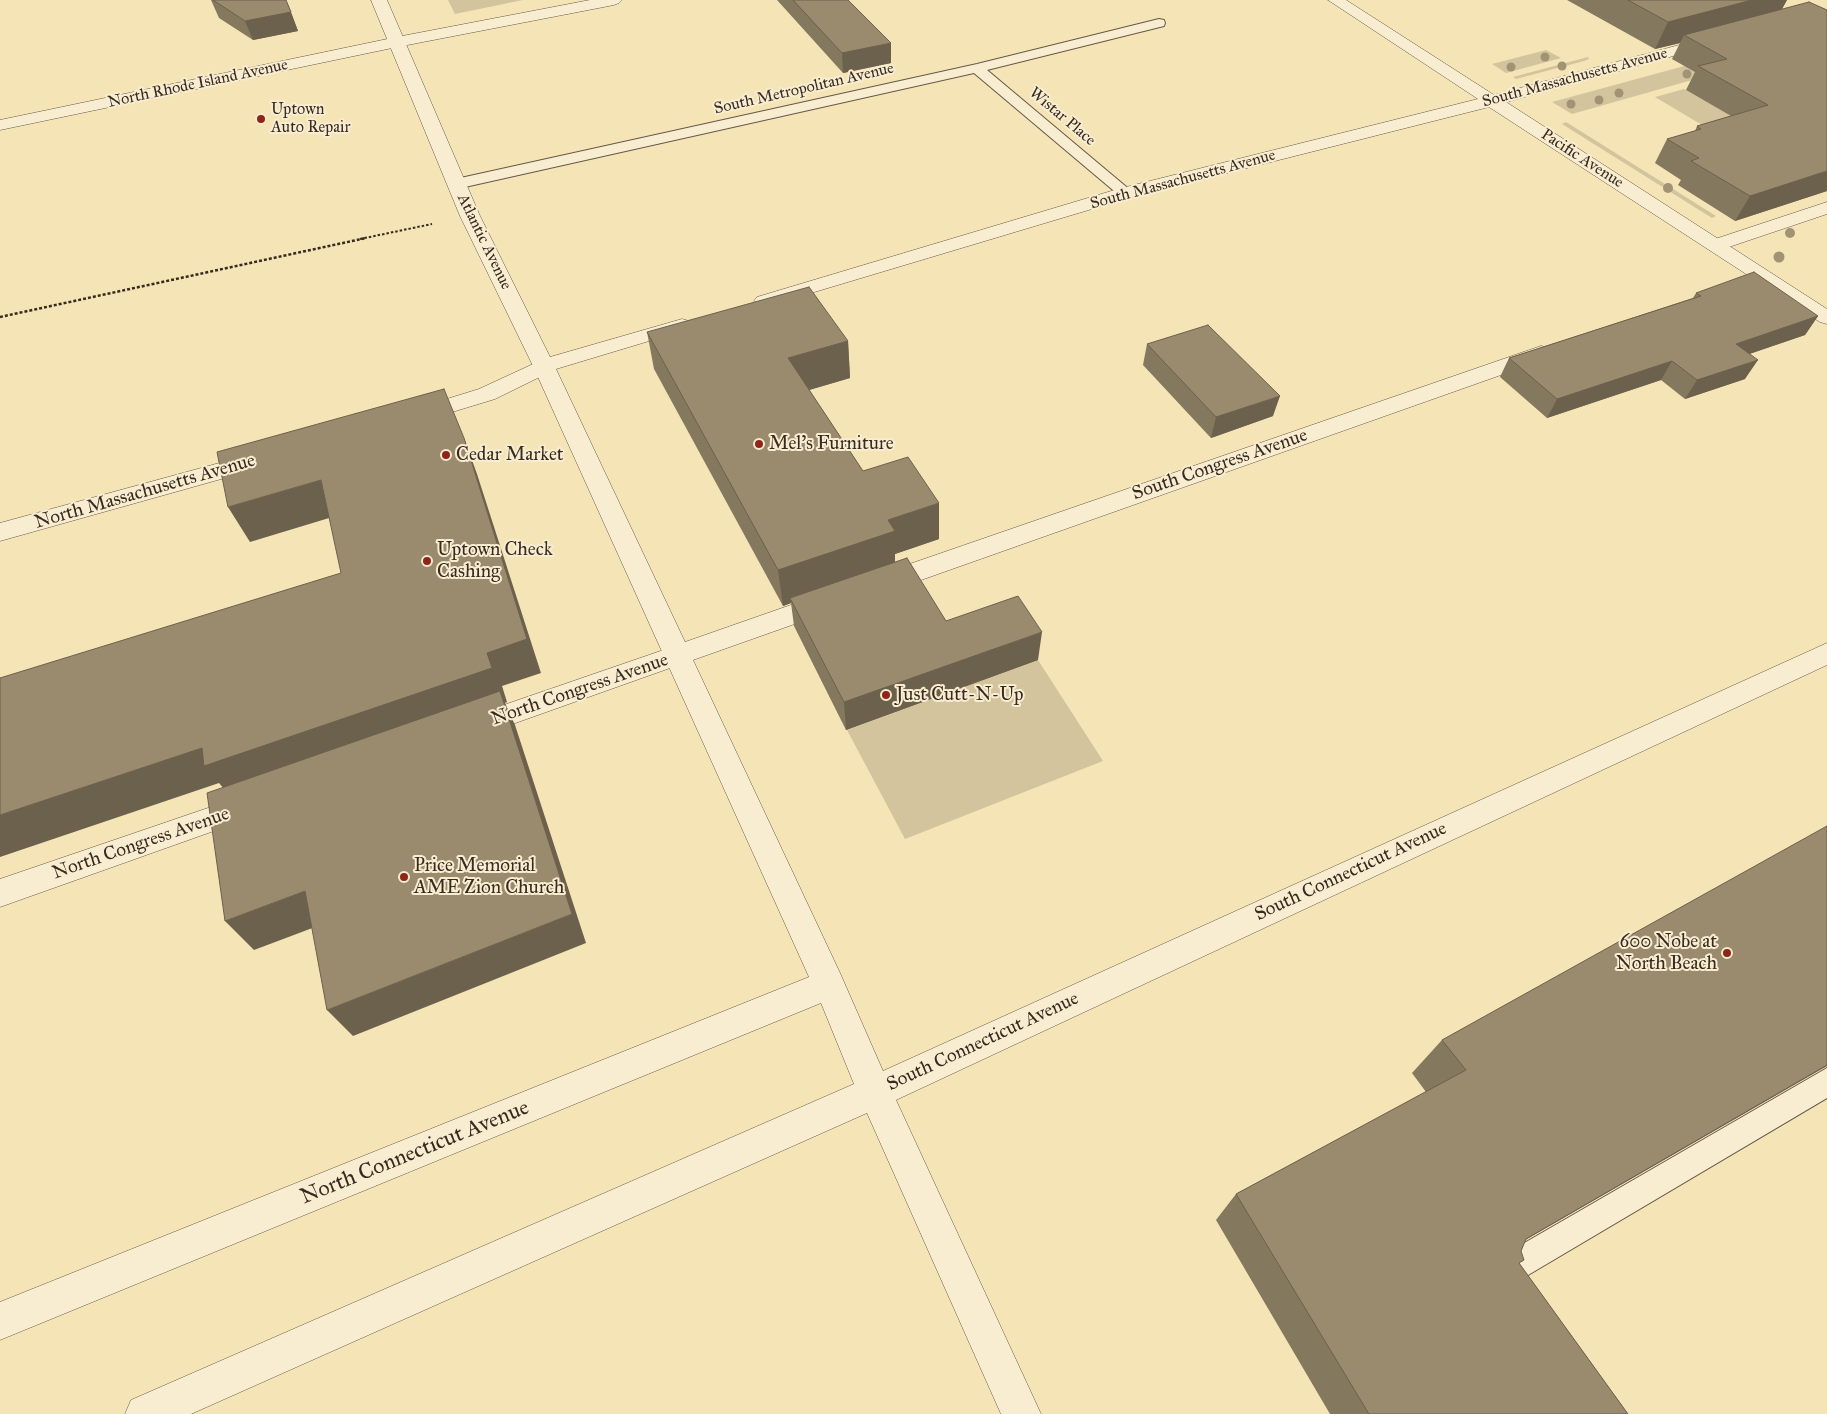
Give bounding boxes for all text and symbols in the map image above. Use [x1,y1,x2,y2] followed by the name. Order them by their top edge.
[1480,44,1670,112] street label: South Massachusetts Avenue
[106,56,290,112] street label: North Rhode Island Avenue
[712,59,896,119] street label: South Metropolitan Avenue
[1025,84,1099,150] street label: Wistar Place
[271,100,350,138] place label: Uptown Auto Repair
[255,113,267,125] marker: Uptown Auto Repair
[1537,125,1627,193] street label: Pacific Avenue
[1088,146,1278,214] street label: South Massachusetts Avenue
[453,191,515,293] street label: Atlantic Avenue
[1129,424,1311,506] street label: South Congress Avenue
[769,433,894,455] place label: Mel's Furniture
[753,438,765,450] marker: Mel's Furniture
[456,444,564,466] place label: Cedar Market
[440,449,452,461] marker: Cedar Market
[32,450,258,534] street label: North Massachusetts Avenue
[437,539,553,583] place label: Uptown Check Cashing
[421,555,433,567] marker: Uptown Check Cashing
[489,649,671,731] street label: North Congress Avenue
[896,684,1024,706] place label: Just Cutt-N-Up
[880,689,892,701] marker: Just Cutt-N-Up
[50,803,232,885] street label: North Congress Avenue
[1251,817,1451,927] street label: South Connecticut Avenue
[414,855,564,899] place label: Price Memorial AME Zion Church
[398,871,410,883] marker: Price Memorial AME Zion Church
[1616,931,1717,975] place label: 600 Nobe at North Beach
[1721,947,1733,959] marker: 600 Nobe at North Beach
[883,987,1083,1097] street label: South Connecticut Avenue
[297,1095,533,1211] street label: North Connecticut Avenue

